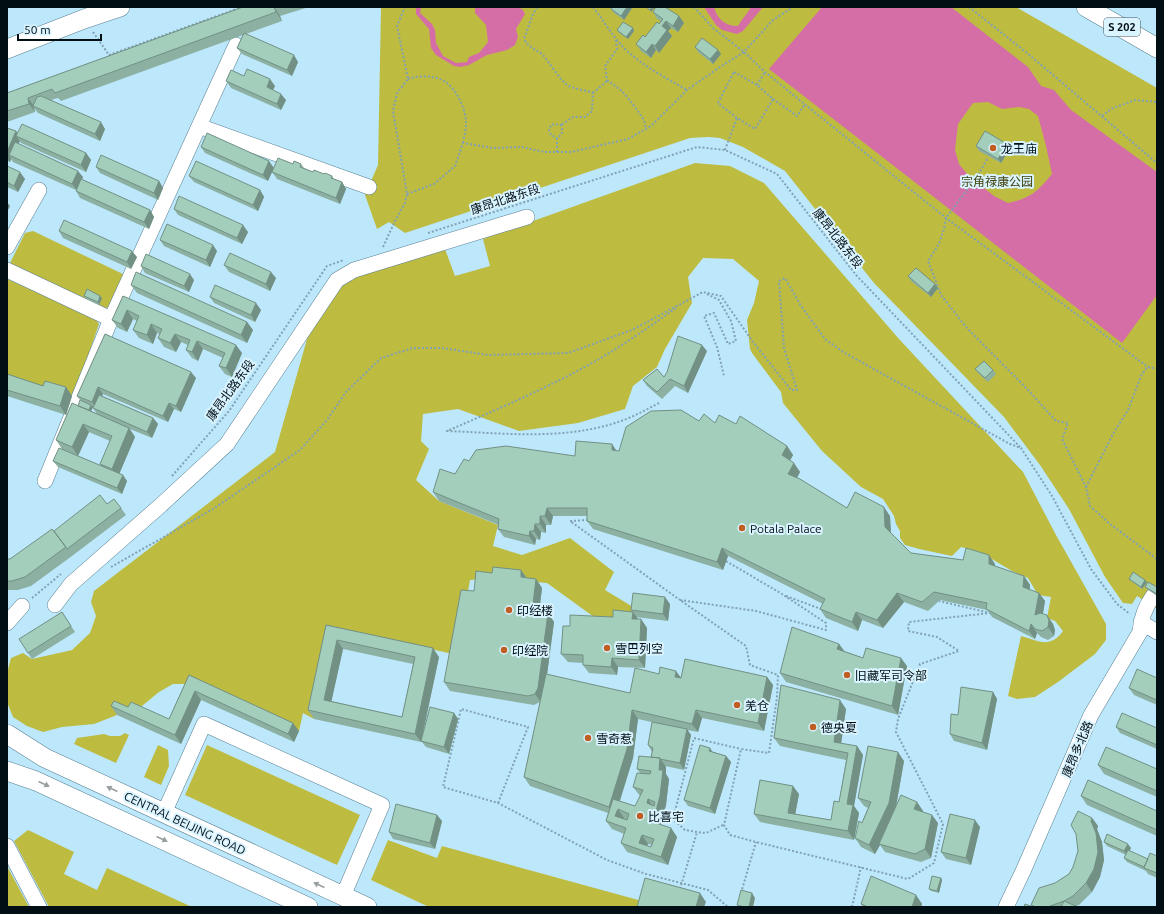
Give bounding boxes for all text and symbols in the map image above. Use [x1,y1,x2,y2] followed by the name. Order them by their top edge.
[18,16,101,42] scale bar
[1104,18,1140,36] road number: S 202
[24,23,51,36] text: 50 m
[1001,142,1037,155] place label: 龙王庙
[988,143,998,153] marker: 龙王庙
[961,175,1033,188] park label: 宗角禄康公园
[469,182,541,216] street label: 康昂北路东段
[811,206,865,270] street label: 康昂北路东段
[204,357,256,423] street label: 康昂北路东段
[750,522,822,535] place label: Potala Palace
[737,523,747,533] marker: Potala Palace
[517,604,553,617] place label: 印经楼
[504,605,514,615] marker: 印经楼
[615,642,663,655] place label: 雪巴列空
[602,643,612,653] marker: 雪巴列空
[512,644,548,657] place label: 印经院
[499,645,509,655] marker: 印经院
[855,669,927,682] place label: 旧藏军司令部
[842,670,852,680] marker: 旧藏军司令部
[745,699,769,712] place label: 羌仓
[732,700,742,710] marker: 羌仓
[1059,719,1095,779] street label: 康昂多北路
[821,721,857,734] place label: 德央夏
[808,722,818,732] marker: 德央夏
[596,732,632,745] place label: 雪奇惹
[583,733,593,743] marker: 雪奇惹
[38,781,49,787] one-way arrow
[106,786,117,792] one-way arrow
[122,789,248,857] street label: CENTRAL BEIJING ROAD
[648,810,684,823] place label: 比喜宅
[635,811,645,821] marker: 比喜宅
[156,836,167,842] one-way arrow
[313,882,324,888] one-way arrow

